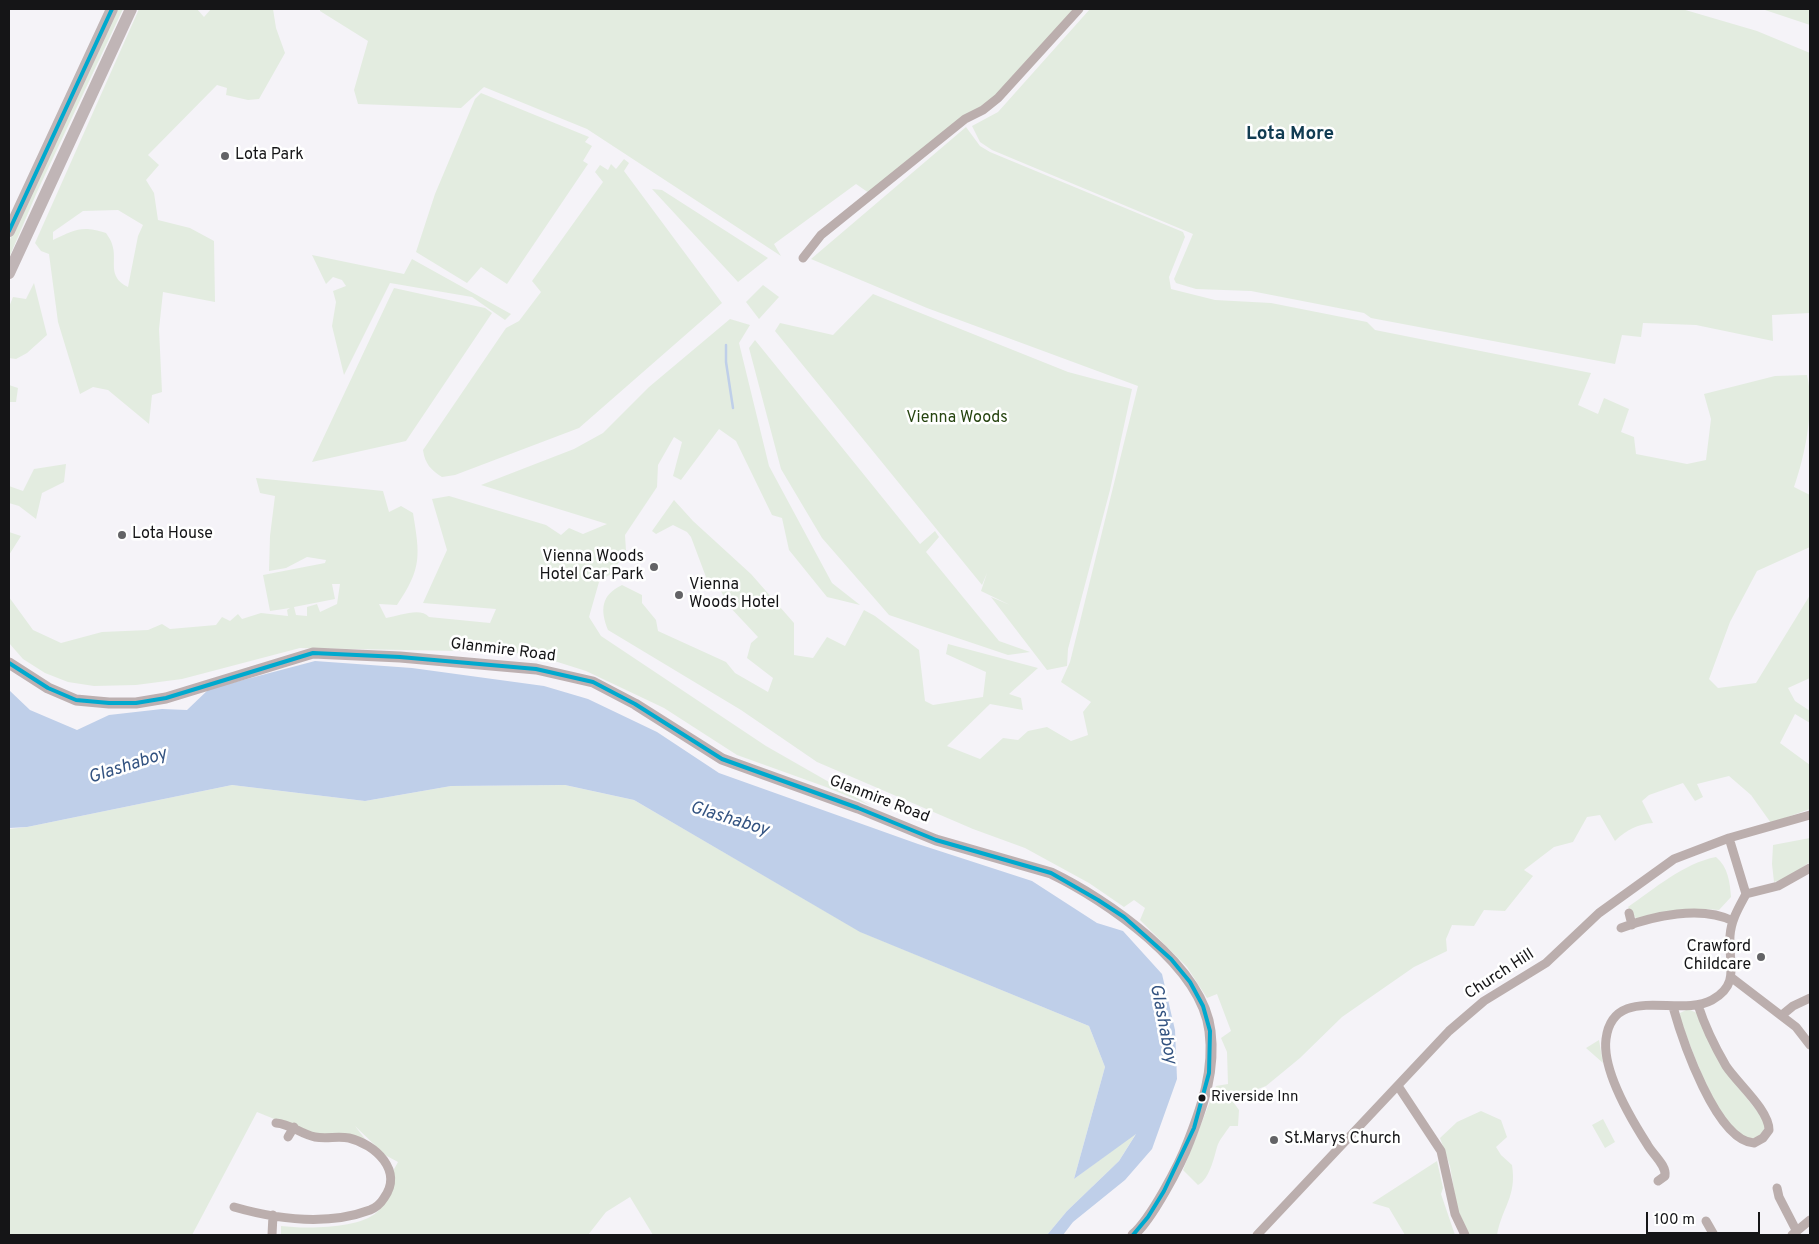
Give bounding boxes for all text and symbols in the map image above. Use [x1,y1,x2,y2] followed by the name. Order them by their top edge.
[1246,124,1334,146] district label: Lota More
[235,146,304,166] place label: Lota Park
[219,150,231,162] marker: Lota Park
[906,409,1008,429] park label: Vienna Woods
[132,525,213,545] place label: Lota House
[116,529,128,541] marker: Lota House
[540,548,644,586] place label: Vienna Woods Hotel Car Park
[648,561,660,573] marker: Vienna Woods Hotel Car Park
[689,576,779,614] place label: Vienna Woods Hotel
[673,589,685,601] marker: Vienna Woods Hotel
[449,635,557,667] street label: Glanmire Road
[86,744,170,790] water label: Glashaboy
[826,772,932,828] street label: Glanmire Road
[687,798,771,842] water label: Glashaboy
[1683,938,1751,976] place label: Crawford Childcare
[1462,946,1538,1004] street label: Church Hill
[1755,951,1767,963] marker: Crawford Childcare
[1144,982,1180,1066] water label: Glashaboy
[1211,1089,1298,1107] place label: Riverside Inn
[1197,1093,1207,1103] marker: Riverside Inn
[1284,1130,1401,1150] place label: St.Marys Church
[1268,1134,1280,1146] marker: St.Marys Church
[1649,1202,1763,1234] scale bar
[1654,1211,1695,1230] text: 100 m

